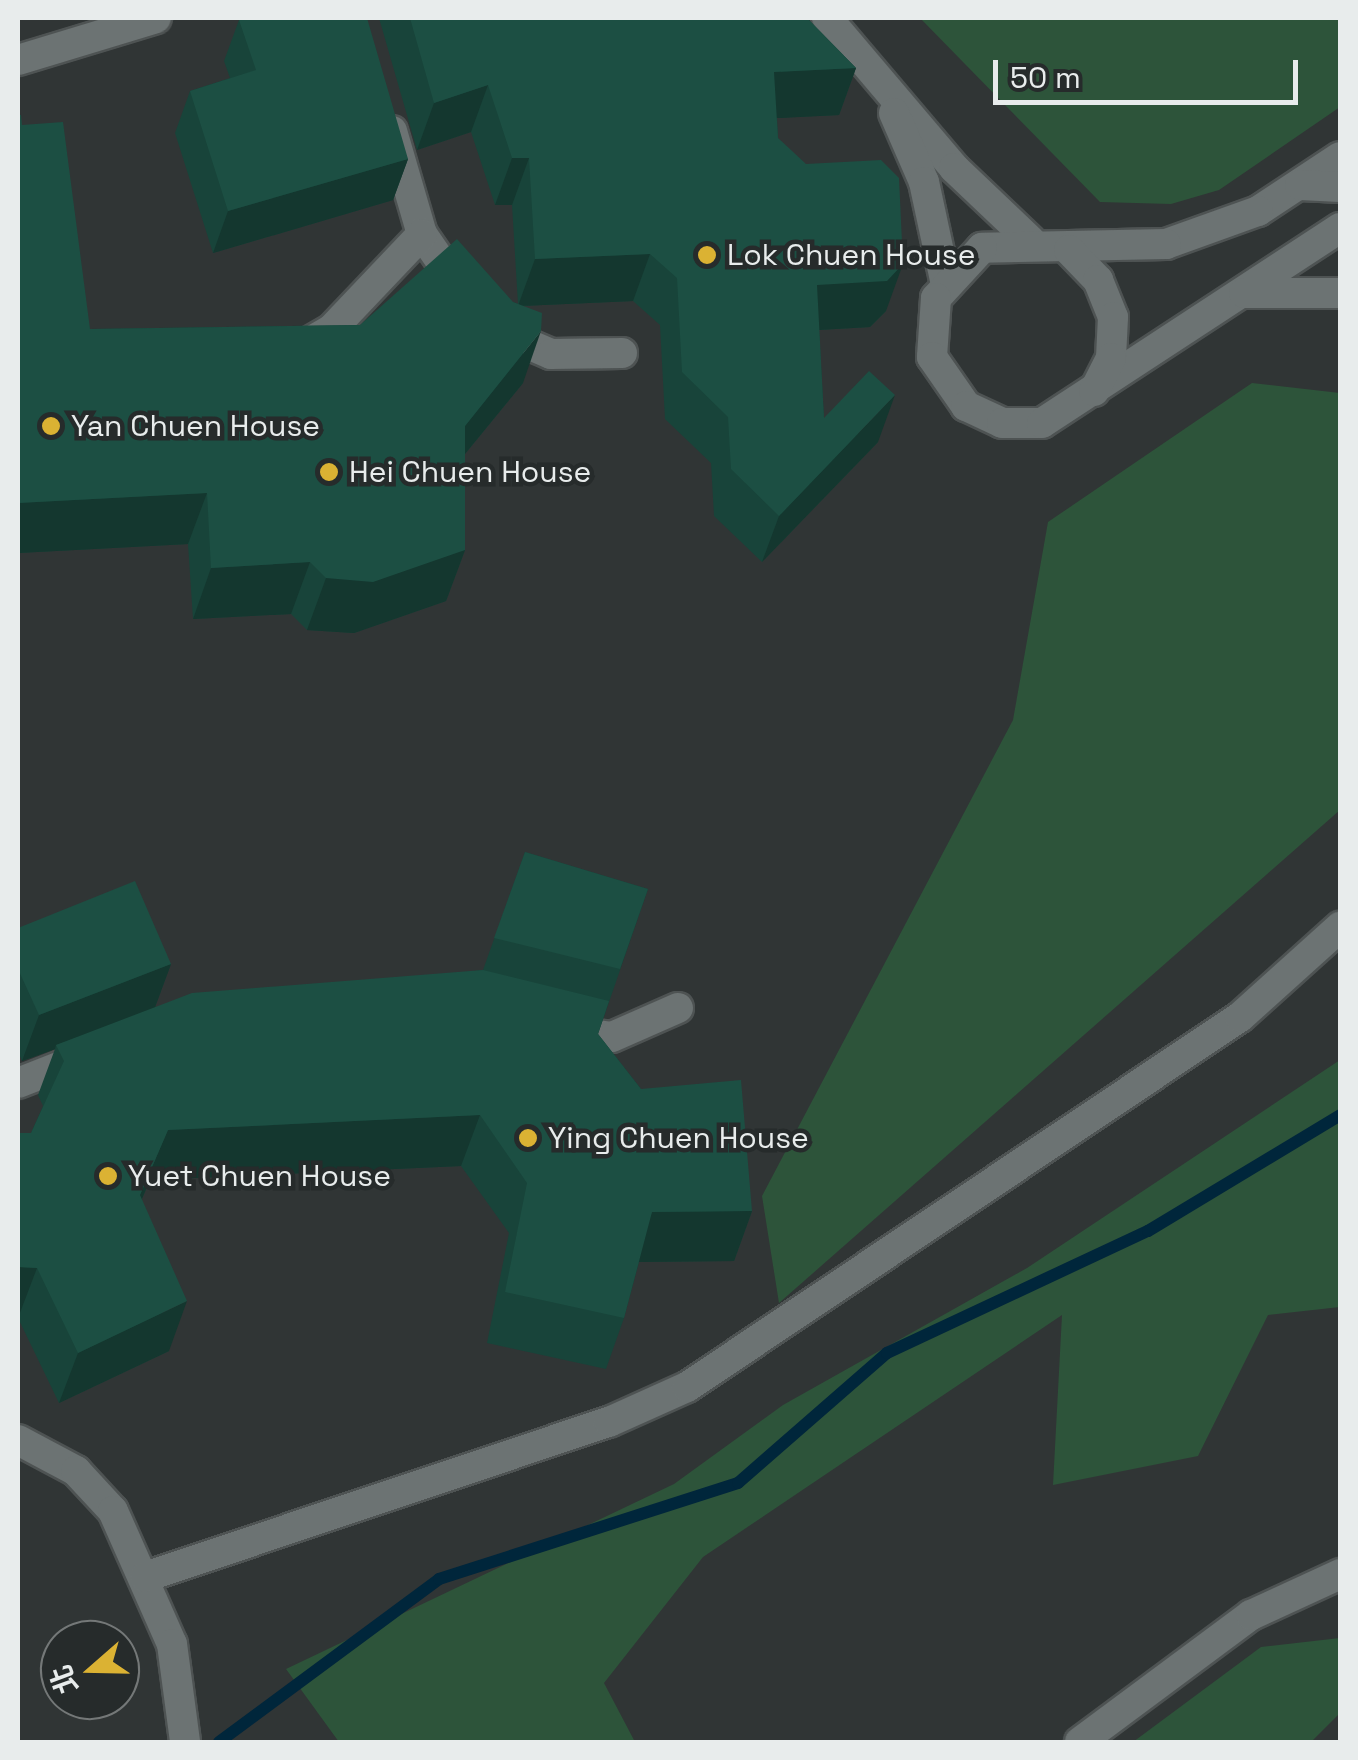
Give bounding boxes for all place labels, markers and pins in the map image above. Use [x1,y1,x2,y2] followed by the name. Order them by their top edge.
[727,237,975,273] place label: Lok Chuen House
[696,244,718,266] marker: Lok Chuen House
[71,408,320,444] place label: Yan Chuen House
[40,415,62,437] marker: Yan Chuen House
[349,454,591,490] place label: Hei Chuen House
[318,461,340,483] marker: Hei Chuen House
[548,1120,809,1156] place label: Ying Chuen House
[517,1127,539,1149] marker: Ying Chuen House
[128,1158,391,1194] place label: Yuet Chuen House
[97,1165,119,1187] marker: Yuet Chuen House

